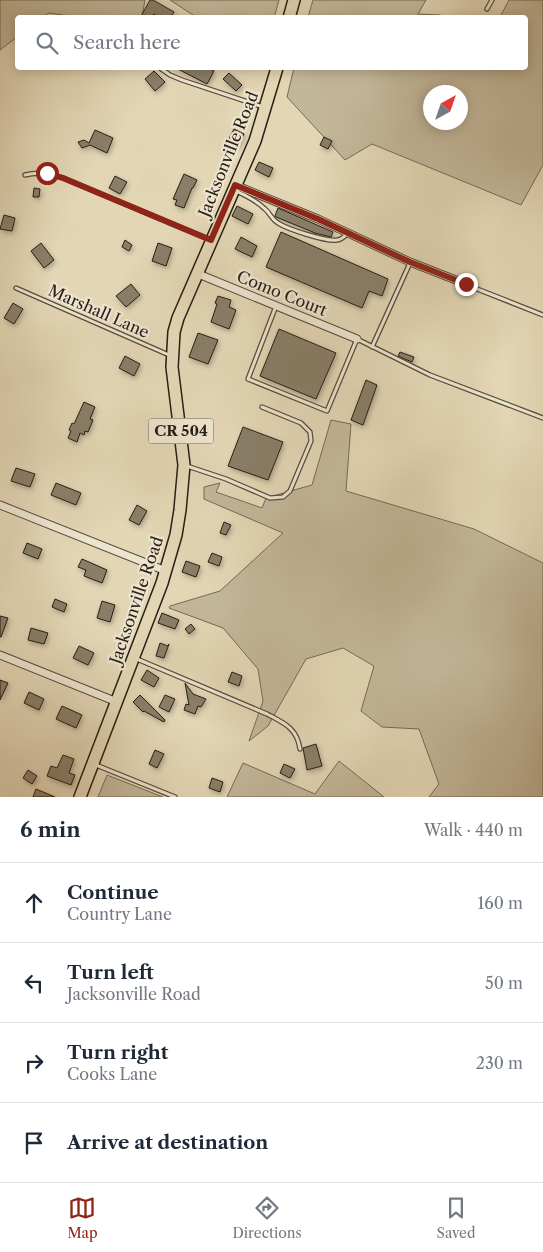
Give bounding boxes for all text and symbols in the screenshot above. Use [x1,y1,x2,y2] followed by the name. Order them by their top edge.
[15,15,528,70] search box
[33,29,61,57] icon: search
[73,31,181,54] text: Search here
[423,85,468,130] north arrow
[193,88,262,223] street label: Jacksonville Road
[36,162,59,185] route start
[234,266,330,320] street label: Como Court
[455,273,478,296] route end
[45,280,153,342] street label: Marshall Lane
[148,418,214,444] road number: CR 504
[104,533,167,669] street label: Jacksonville Road
[20,817,81,842] text: 6 min
[424,820,523,840] text: Walk · 440 m
[67,881,159,904] text: Continue
[20,889,48,917] icon: ahead
[478,893,523,913] text: 160 m
[67,904,172,924] text: Country Lane
[67,961,154,984] text: Turn left
[20,969,48,997] icon: left
[485,973,523,993] text: 50 m
[67,984,201,1004] text: Jacksonville Road
[67,1041,168,1064] text: Turn right
[20,1049,48,1077] icon: right
[476,1053,523,1073] text: 230 m
[67,1064,157,1084] text: Cooks Lane
[20,1129,48,1157] icon: arrive
[67,1131,268,1154] text: Arrive at destination
[67,1194,98,1242] tab: Map
[232,1194,302,1242] tab: Directions
[437,1194,475,1242] tab: Saved

